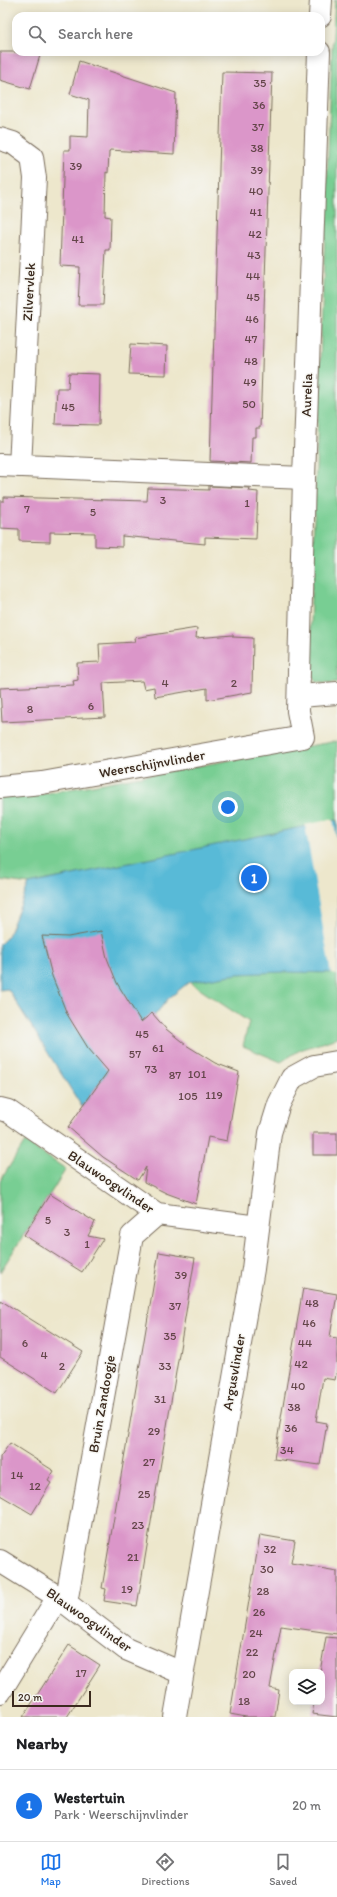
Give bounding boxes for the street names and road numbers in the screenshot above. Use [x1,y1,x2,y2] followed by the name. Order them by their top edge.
[19,262,39,322] street label: Zilvervlek
[298,372,316,417] street label: Aurelia
[98,746,207,782] street label: Weerschijnvlinder
[65,1147,158,1218] street label: Blauwoogvlinder
[219,1332,249,1412] street label: Argusvlinder
[85,1354,119,1454] street label: Bruin Zandoogje
[43,1584,136,1656] street label: Blauwoogvlinder

